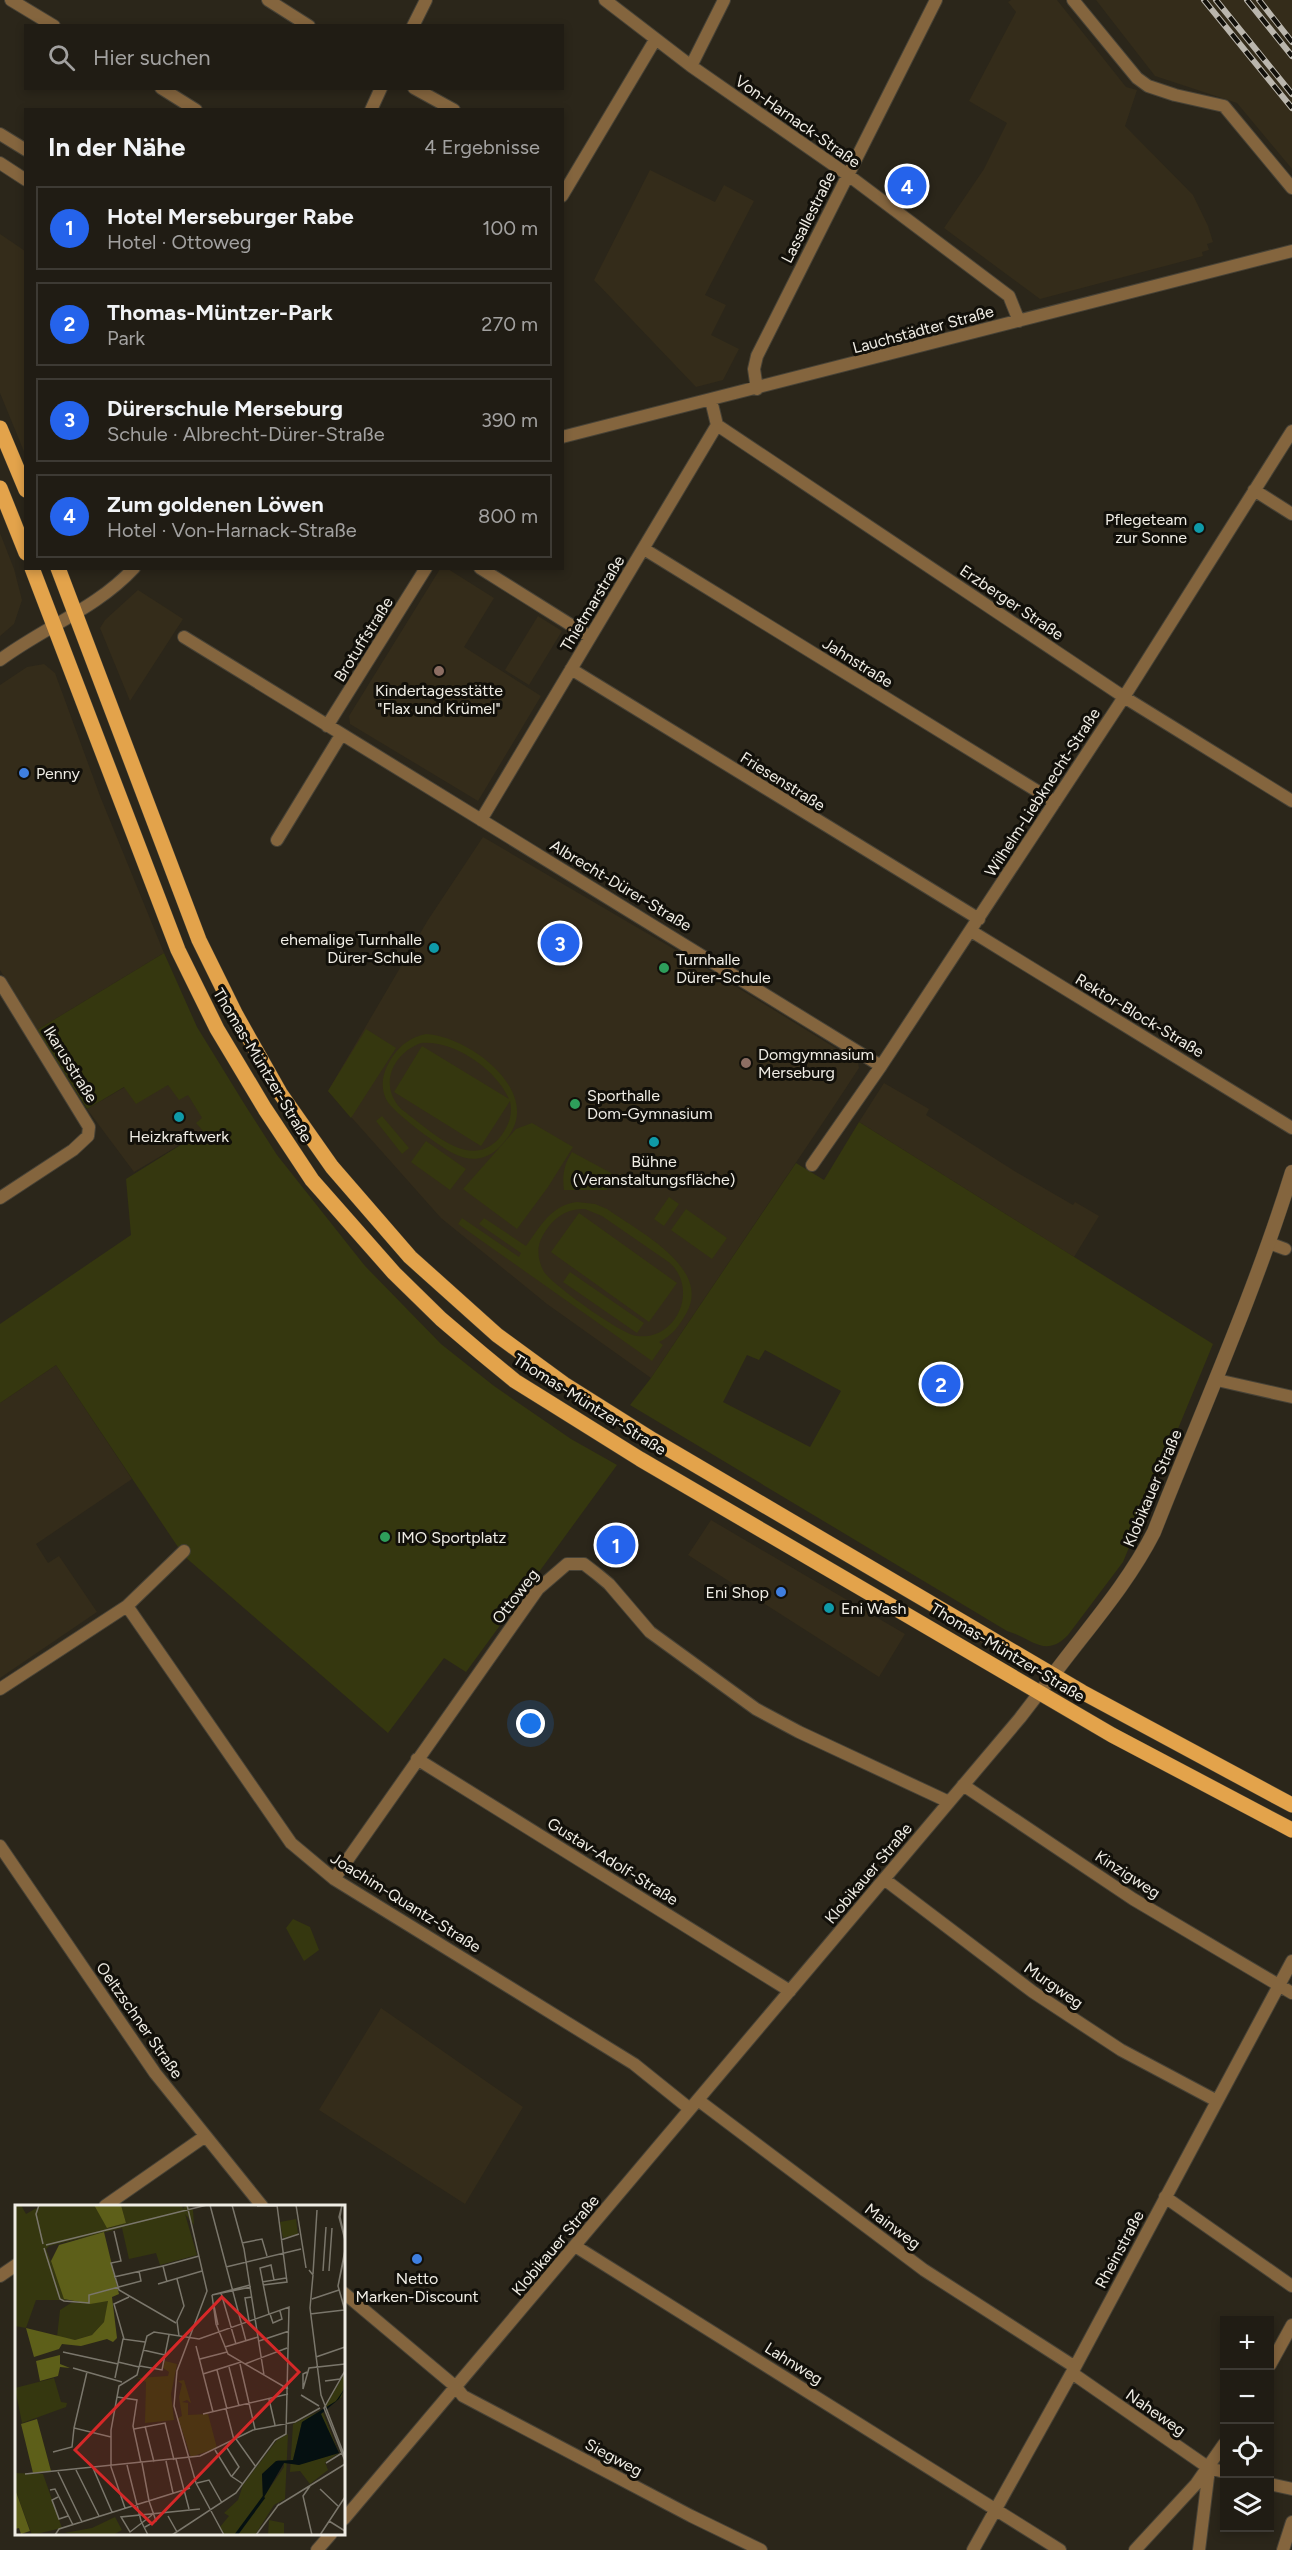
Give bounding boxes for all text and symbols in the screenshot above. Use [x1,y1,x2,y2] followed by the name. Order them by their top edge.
[24,24,564,90] search box
[45,41,78,74] icon: search
[93,44,211,71] text: Hier suchen
[732,71,864,172] street label: Von-Harnack-Straße
[48,131,185,163] text: In der Nähe
[424,135,540,159] text: 4 Ergebnisse
[888,164,926,208] pin: 4
[777,168,840,266] street label: Lassallestraße
[107,203,354,230] text: Hotel Merseburger Rabe
[65,216,74,240] text: 1
[482,216,538,240] text: 100 m
[107,230,251,254] text: Hotel · Ottoweg
[107,299,333,326] text: Thomas-Müntzer-Park
[850,301,996,357] street label: Lauchstädter Straße
[64,312,75,336] text: 2
[481,312,538,336] text: 270 m
[107,326,145,350] text: Park
[107,395,343,422] text: Dürerschule Merseburg
[64,408,75,432] text: 3
[481,408,538,432] text: 390 m
[107,422,385,446] text: Schule · Albrecht-Dürer-Straße
[107,491,324,518] text: Zum goldenen Löwen
[63,504,76,528] text: 4
[478,504,538,528] text: 800 m
[1105,510,1187,547] place label: Pflegeteam zur Sonne
[107,518,357,542] text: Hotel · Von-Harnack-Straße
[1192,521,1206,535] marker: Pflegeteam zur Sonne
[556,552,629,655] street label: Thietmarstraße
[956,561,1067,644] street label: Erzberger Straße
[330,593,397,685] street label: Brotuffstraße
[819,633,897,692] street label: Jahnstraße
[432,664,446,678] marker: Kindertagesstätte "Flax und Krümel"
[375,681,503,718] place label: Kindertagesstätte "Flax und Krümel"
[981,704,1104,880] street label: Wilhelm-Liebknecht-Straße
[737,748,829,815] street label: Friesenstraße
[36,764,81,783] place label: Penny
[17,766,31,780] marker: Penny
[547,836,695,935] street label: Albrecht-Dürer-Straße
[540,920,580,966] pin: 3
[280,930,422,967] place label: ehemalige Turnhalle Dürer-Schule
[427,941,441,955] marker: ehemalige Turnhalle Dürer-Schule
[676,950,771,987] place label: Turnhalle Dürer-Schule
[657,961,671,975] marker: Turnhalle Dürer-Schule
[1072,969,1208,1061] street label: Rektor-Block-Straße
[209,985,316,1146] street label: Thomas-Müntzer-Straße
[40,1022,102,1106] street label: Ikarusstraße
[758,1045,874,1082] place label: Domgymnasium Merseburg
[739,1056,753,1070] marker: Domgymnasium Merseburg
[587,1086,713,1123] place label: Sporthalle Dom-Gymnasium
[568,1097,582,1111] marker: Sporthalle Dom-Gymnasium
[172,1110,186,1124] marker: Heizkraftwerk
[129,1127,229,1146] place label: Heizkraftwerk
[647,1135,661,1149] marker: Bühne (Veranstaltungsfläche)
[573,1152,735,1189] place label: Bühne (Veranstaltungsfläche)
[510,1350,670,1459] street label: Thomas-Müntzer-Straße
[922,1362,960,1406] pin: 2
[1119,1426,1186,1550] street label: Klobikauer Straße
[596,1522,636,1568] pin: 1
[397,1528,506,1547] place label: IMO Sportplatz
[378,1530,392,1544] marker: IMO Sportplatz
[488,1565,543,1627] street label: Ottoweg
[705,1583,769,1602] place label: Eni Shop
[774,1585,788,1599] marker: Eni Shop
[841,1599,906,1618] place label: Eni Wash
[927,1599,1088,1706] street label: Thomas-Müntzer-Straße
[822,1601,836,1615] marker: Eni Wash
[516,1709,545,1738] your location
[544,1814,682,1909] street label: Gustav-Adolf-Straße
[821,1819,916,1928] street label: Klobikauer Straße
[1092,1846,1164,1903] street label: Kinzigweg
[327,1848,485,1957] street label: Joachim-Quantz-Straße
[92,1958,187,2082] street label: Oeltzschner Straße
[1021,1958,1087,2013] street label: Murgweg
[508,2191,603,2300] street label: Klobikauer Straße
[861,2199,924,2253] street label: Mainweg
[15,2205,345,2535] inset map
[1091,2207,1148,2291] street label: Rheinstraße
[410,2252,424,2266] marker: Netto Marken-Discount
[355,2269,479,2306] place label: Netto Marken-Discount
[1220,2316,1274,2532] map controls
[1220,2316,1274,2370] button: +
[761,2338,826,2389] street label: Lahnweg
[1220,2370,1274,2424] button: −
[1122,2385,1189,2440] street label: Naheweg
[1220,2424,1274,2478] button: locate
[582,2434,646,2480] street label: Siegweg
[1220,2478,1274,2532] button: layers

